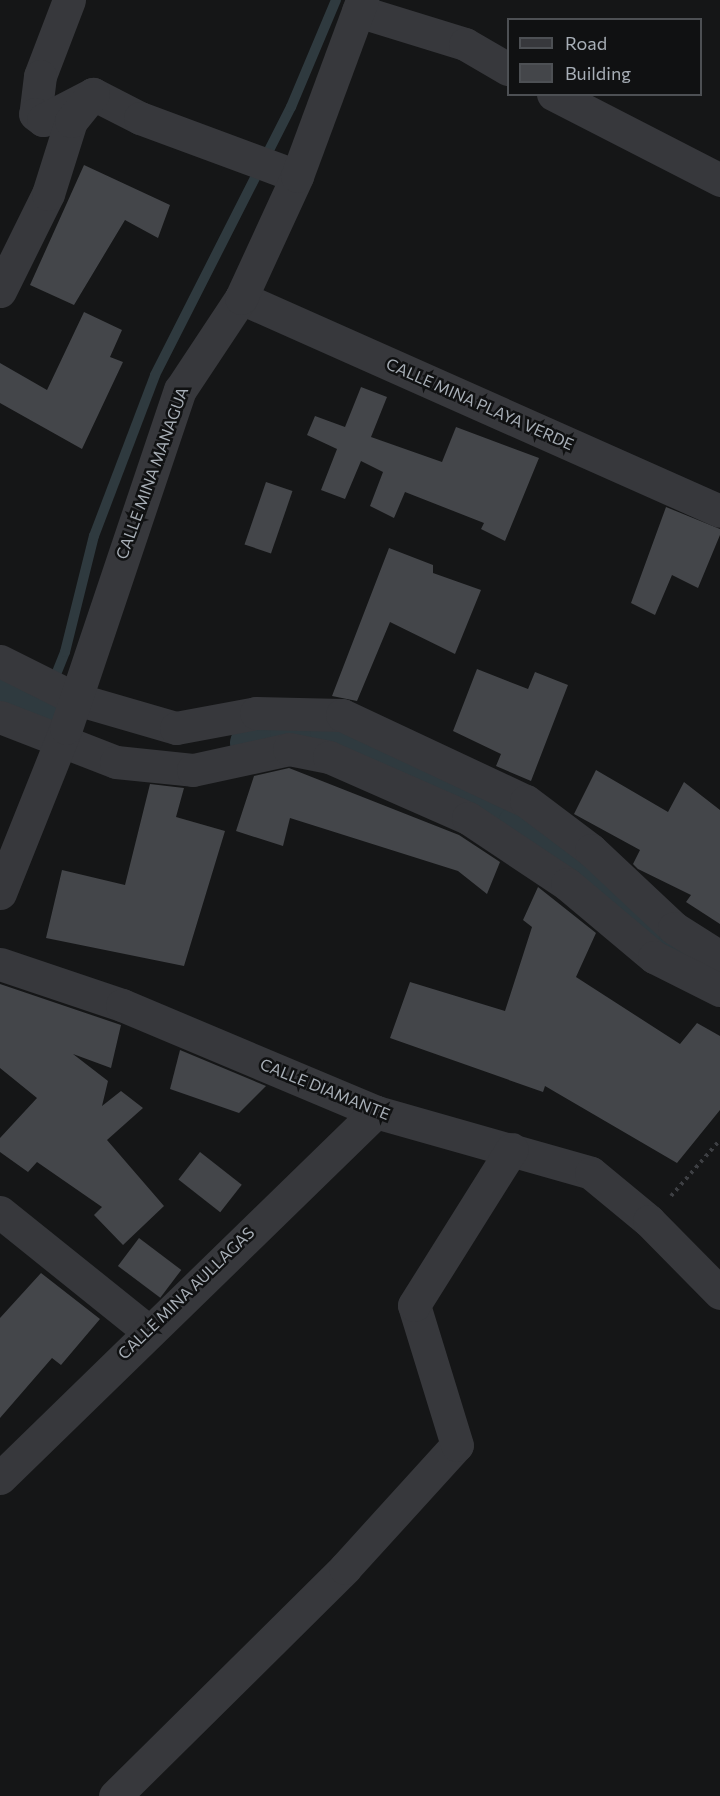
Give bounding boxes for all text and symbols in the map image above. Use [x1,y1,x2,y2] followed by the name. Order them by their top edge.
[507,18,702,96] legend
[565,32,607,54] text: Road
[565,62,631,84] text: Building
[383,354,577,454] street label: CALLE MINA PLAYA VERDE
[112,384,192,562] street label: CALLE MINA MANAGUA
[257,1054,393,1124] street label: CALLE DIAMANTE
[114,1223,258,1363] street label: CALLE MINA AULLAGAS

